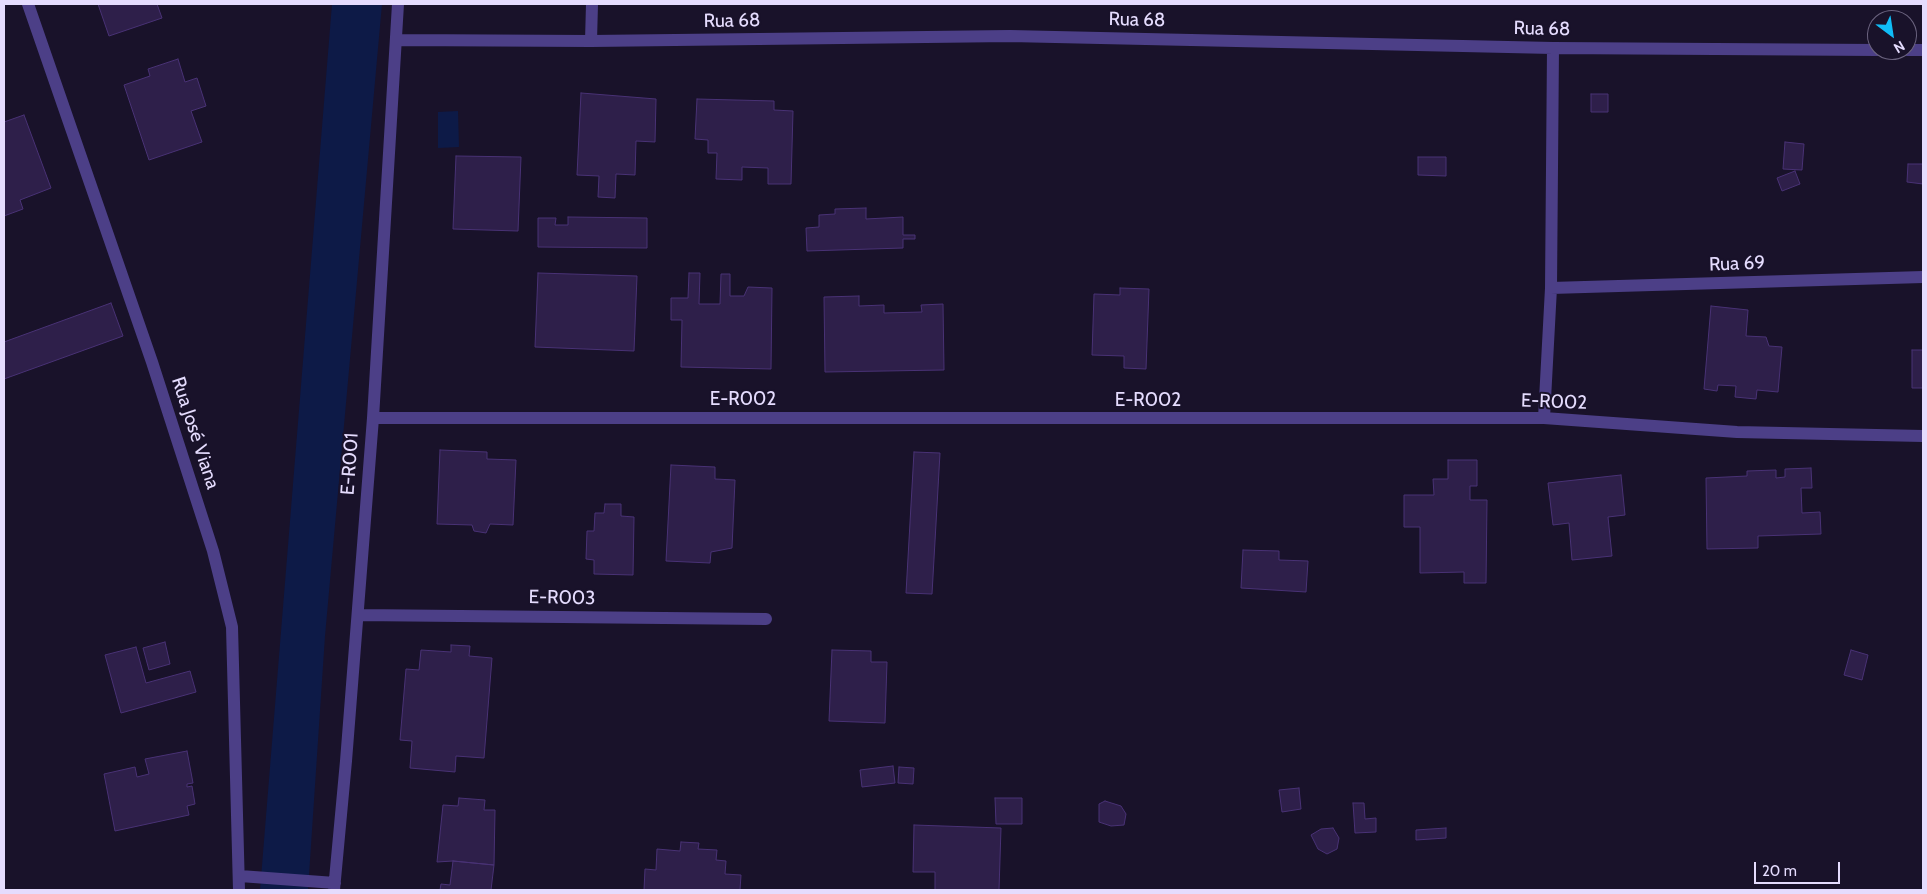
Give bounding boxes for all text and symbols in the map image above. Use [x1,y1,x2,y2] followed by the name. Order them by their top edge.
[1108,8,1166,32] street label: Rua 68
[703,9,761,33] street label: Rua 68
[1867,10,1917,60] north arrow
[1513,17,1571,41] street label: Rua 68
[1890,37,1908,57] text: N
[1709,252,1765,276] street label: Rua 69
[166,374,224,492] street label: Rua José Viana
[710,388,776,410] street label: E-R002
[1115,389,1181,411] street label: E-R002
[1520,389,1588,415] street label: E-R002
[336,432,364,496] street label: E-R001
[528,586,596,610] street label: E-R003
[1757,852,1843,884] scale bar
[1762,862,1797,880] text: 20 m

